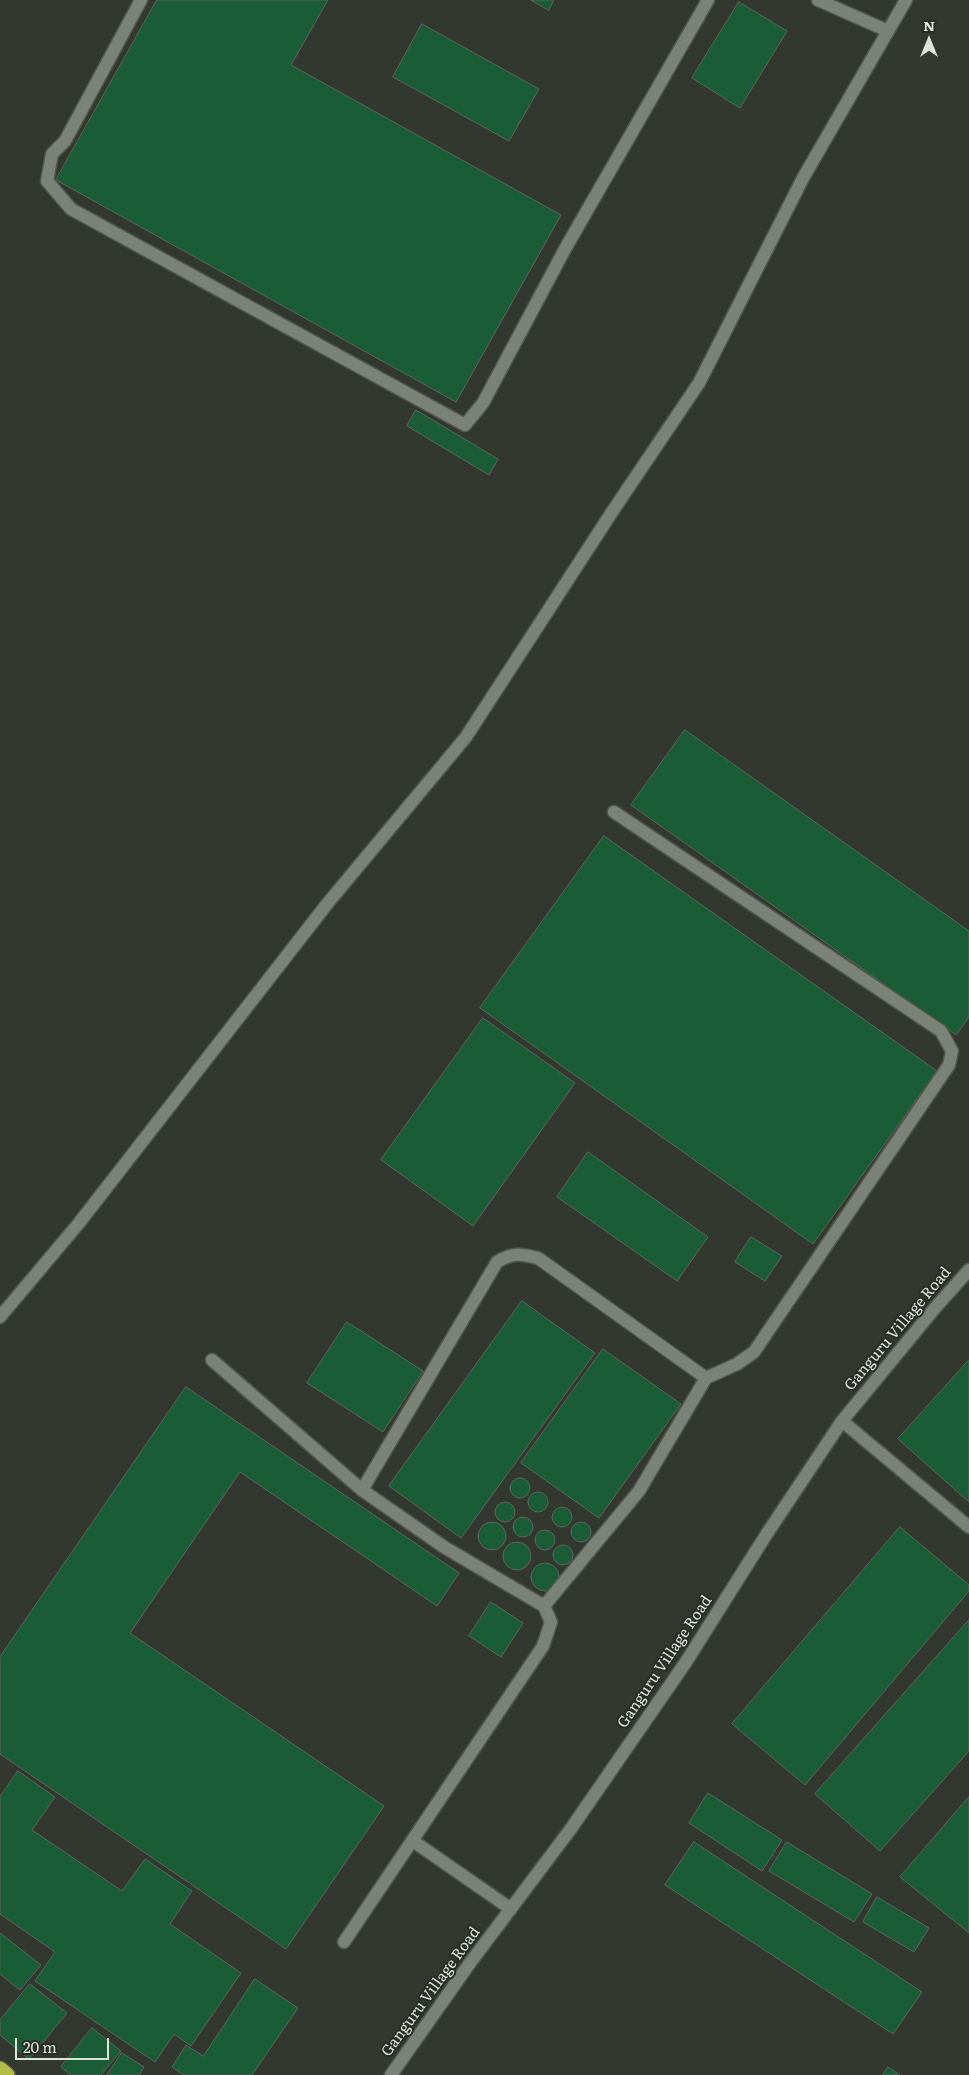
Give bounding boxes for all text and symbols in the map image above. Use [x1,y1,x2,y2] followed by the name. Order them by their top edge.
[904,15,954,65] north arrow
[923,15,935,35] text: N
[841,1264,955,1394] street label: Ganguru Village Road
[614,1592,716,1732] street label: Ganguru Village Road
[378,1924,484,2060] street label: Ganguru Village Road
[18,2028,111,2060] scale bar
[23,2035,57,2058] text: 20 m

